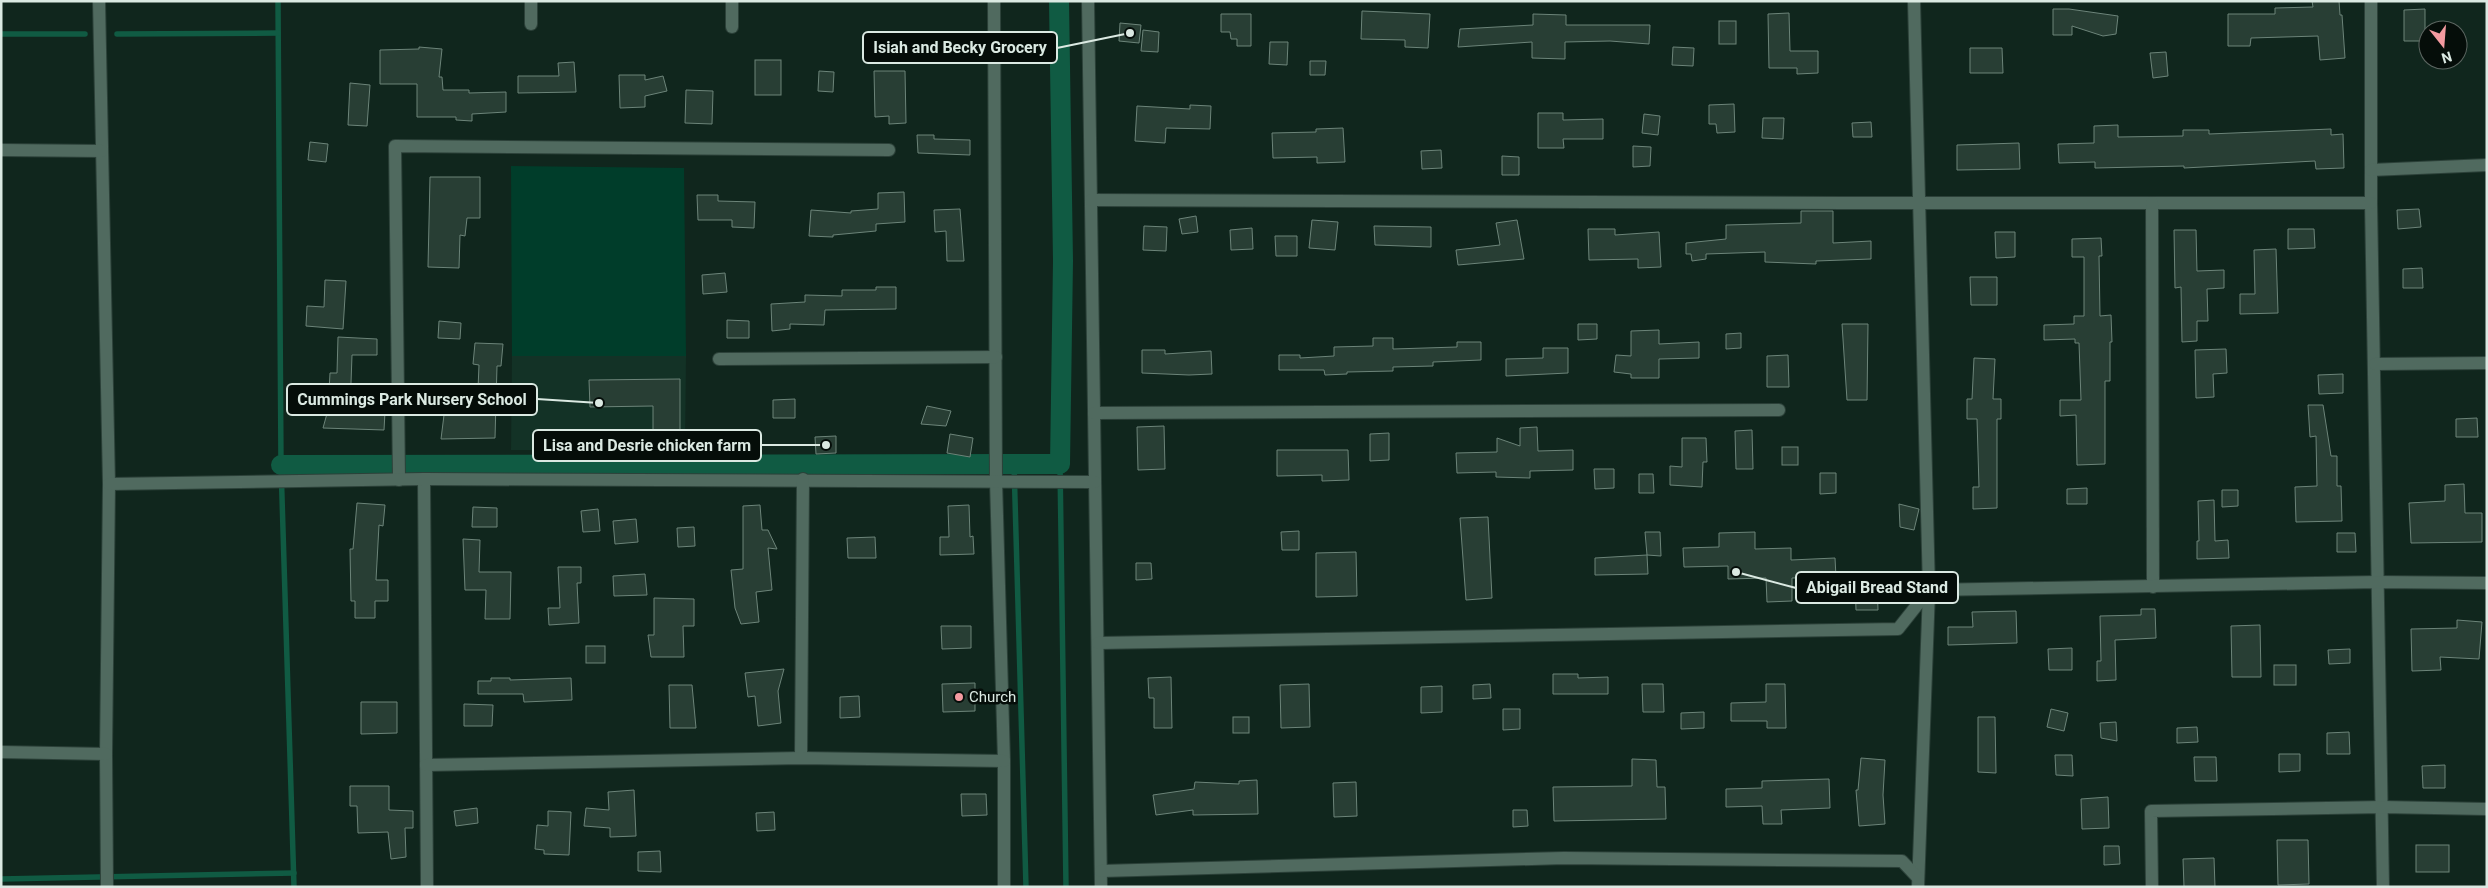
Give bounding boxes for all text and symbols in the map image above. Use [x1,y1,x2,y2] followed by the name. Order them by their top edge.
[2418,20,2468,70] north arrow
[863,32,1057,63] callout: Isiah and Becky Grocery
[873,38,1048,57] text: Isiah and Becky Grocery
[2440,48,2454,67] text: N
[287,384,537,415] callout: Cummings Park Nursery School
[297,390,527,409] text: Cummings Park Nursery School
[533,430,761,461] callout: Lisa and Desrie chicken farm
[543,436,751,455] text: Lisa and Desrie chicken farm
[1796,572,1958,603] callout: Abigail Bread Stand
[1806,578,1948,597] text: Abigail Bread Stand
[969,688,1016,706] place label: Church
[953,691,965,703] marker: Church

